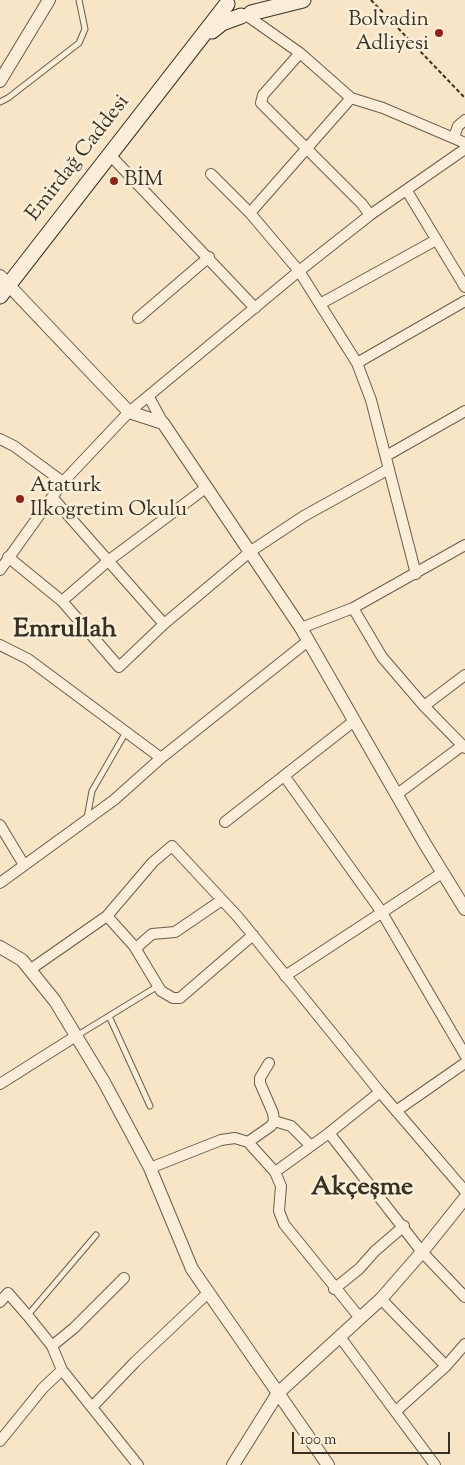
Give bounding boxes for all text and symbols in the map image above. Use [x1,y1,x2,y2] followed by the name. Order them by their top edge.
[348,8,429,58] place label: Bolvadin Adliyesi
[433,27,445,39] marker: Bolvadin Adliyesi
[22,91,136,227] street label: Emirdağ Caddesi
[124,168,163,194] place label: BİM
[108,175,120,187] marker: BİM
[30,474,187,524] place label: Ataturk Ilkogretim Okulu
[14,493,26,505] marker: Ataturk Ilkogretim Okulu
[13,616,117,648] district label: Emrullah
[311,1174,413,1206] district label: Akçeşme
[295,1422,452,1454] scale bar
[300,1430,336,1451] text: 100 m

